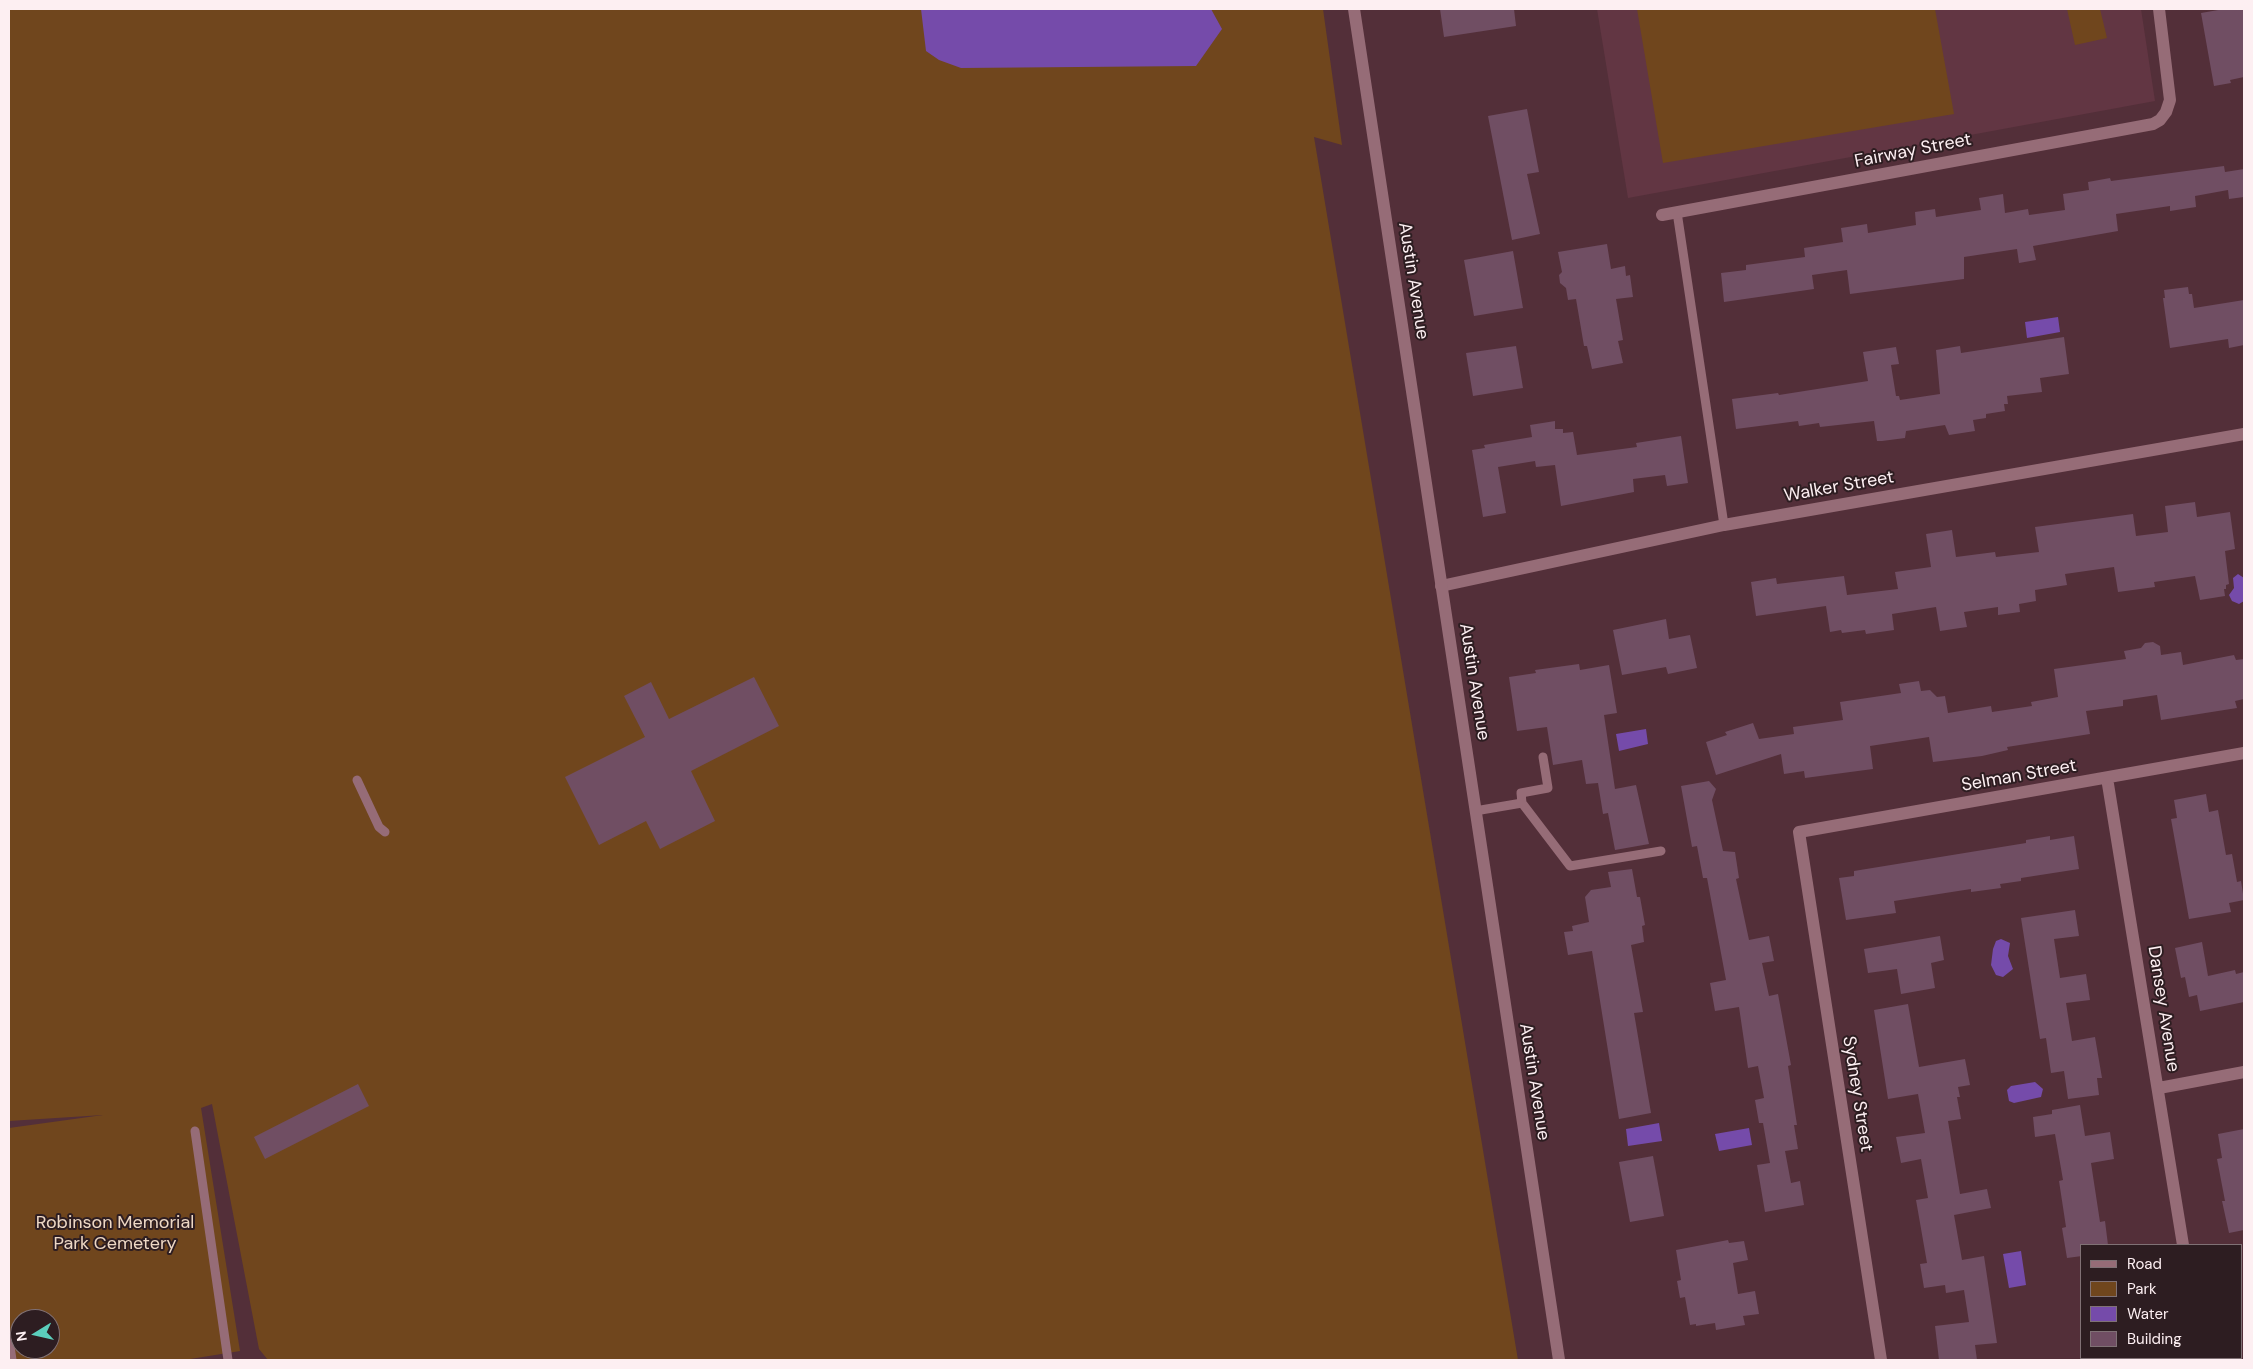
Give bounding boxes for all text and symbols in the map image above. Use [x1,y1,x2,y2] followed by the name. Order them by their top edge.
[1853,129,1973,173] street label: Fairway Street
[1393,221,1433,341] street label: Austin Avenue
[1782,467,1896,507] street label: Walker Street
[1454,622,1494,742] street label: Austin Avenue
[1960,755,2078,797] street label: Selman Street
[2142,944,2184,1074] street label: Dansey Avenue
[1514,1022,1554,1142] street label: Austin Avenue
[1837,1035,1877,1153] street label: Sydney Street
[36,1212,194,1254] park label: Robinson Memorial Park Cemetery
[2080,1244,2243,1359] legend
[2127,1254,2162,1274] text: Road
[2127,1279,2157,1299] text: Park
[2127,1304,2168,1324] text: Water
[10,1309,60,1359] north arrow
[2127,1329,2182,1349] text: Building
[11,1330,31,1343] text: N

